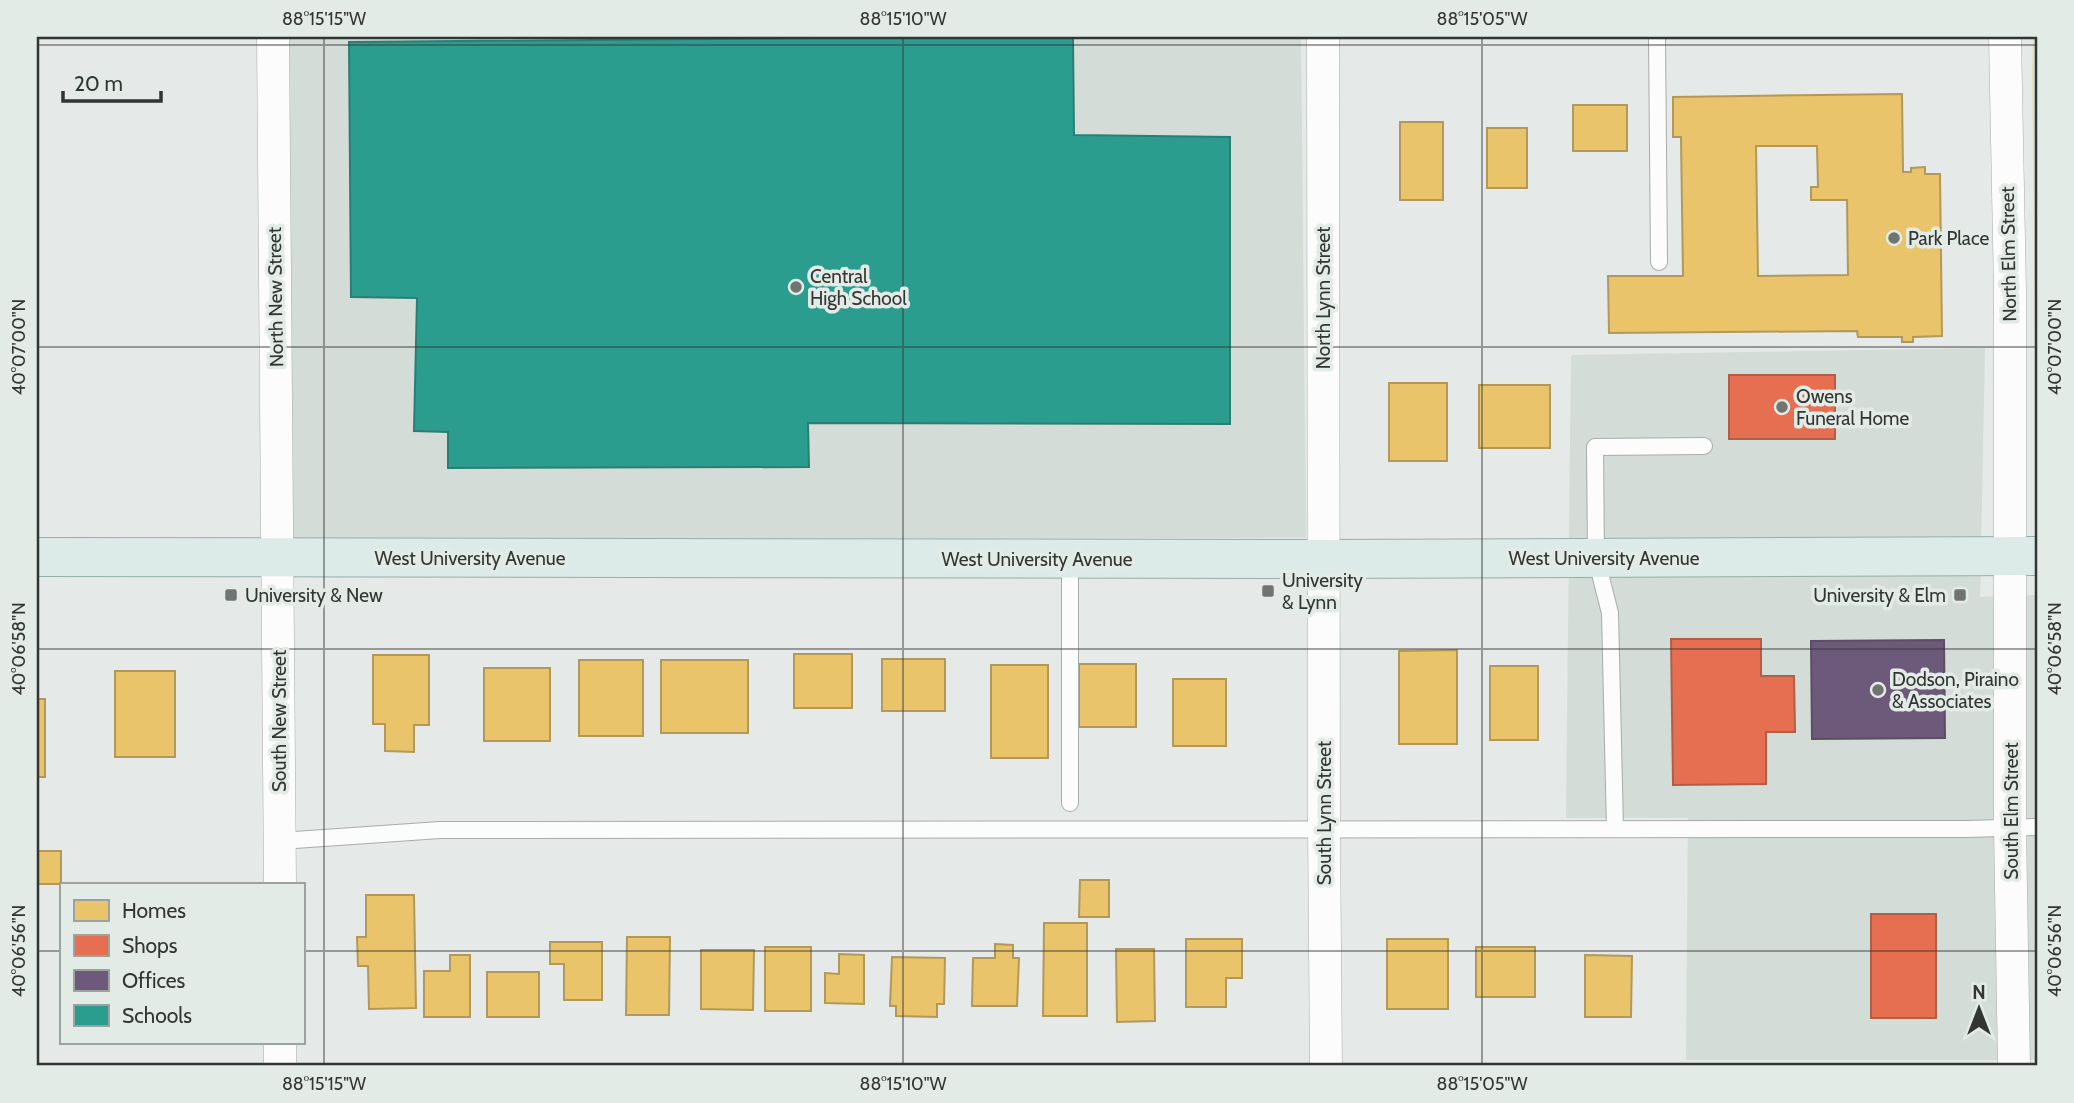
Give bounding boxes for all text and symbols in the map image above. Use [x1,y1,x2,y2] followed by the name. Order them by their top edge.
[282,8,366,30] text: 88°15'15"W
[859,8,947,30] text: 88°15'10"W
[1437,8,1527,30] text: 88°15'05"W
[63,60,161,104] scale bar
[74,71,123,96] text: 20 m
[1996,186,2021,322] street label: North Elm Street
[263,226,288,367] street label: North New Street
[1312,226,1335,369] street label: North Lynn Street
[1908,227,1989,250] place label: Park Place
[1886,230,1902,246] marker: Park Place
[810,265,907,310] place label: Central High School
[788,279,804,295] marker: Central High School
[8,299,30,395] text: 40°07'00"N
[2044,299,2066,395] text: 40°07'00"N
[1796,385,1910,430] place label: Owens Funeral Home
[1774,399,1790,415] marker: Owens Funeral Home
[375,547,566,570] street label: West University Avenue
[1509,547,1700,570] street label: West University Avenue
[942,548,1133,571] street label: West University Avenue
[1282,569,1363,614] place label: University & Lynn
[1260,583,1276,599] marker: University & Lynn
[245,584,383,607] place label: University & New
[1813,584,1946,607] place label: University & Elm
[223,587,239,603] marker: University & New
[1952,587,1968,603] marker: University & Elm
[8,602,30,696] text: 40°06'58"N
[2044,602,2066,696] text: 40°06'58"N
[268,649,291,792] street label: South New Street
[1892,668,2019,713] place label: Dodson, Piraino & Associates
[1870,682,1886,698] marker: Dodson, Piraino & Associates
[1313,740,1336,885] street label: South Lynn Street
[2000,742,2023,880] street label: South Elm Street
[60,883,304,1044] legend
[122,898,186,923] text: Homes
[8,905,30,997] text: 40°06'56"N
[2044,905,2066,997] text: 40°06'56"N
[122,933,178,958] text: Shops
[122,968,186,993] text: Offices
[1944,974,2014,1044] north arrow
[1972,981,1986,1004] text: N
[122,1003,192,1028] text: Schools
[282,1073,366,1095] text: 88°15'15"W
[859,1073,947,1095] text: 88°15'10"W
[1437,1073,1527,1095] text: 88°15'05"W

